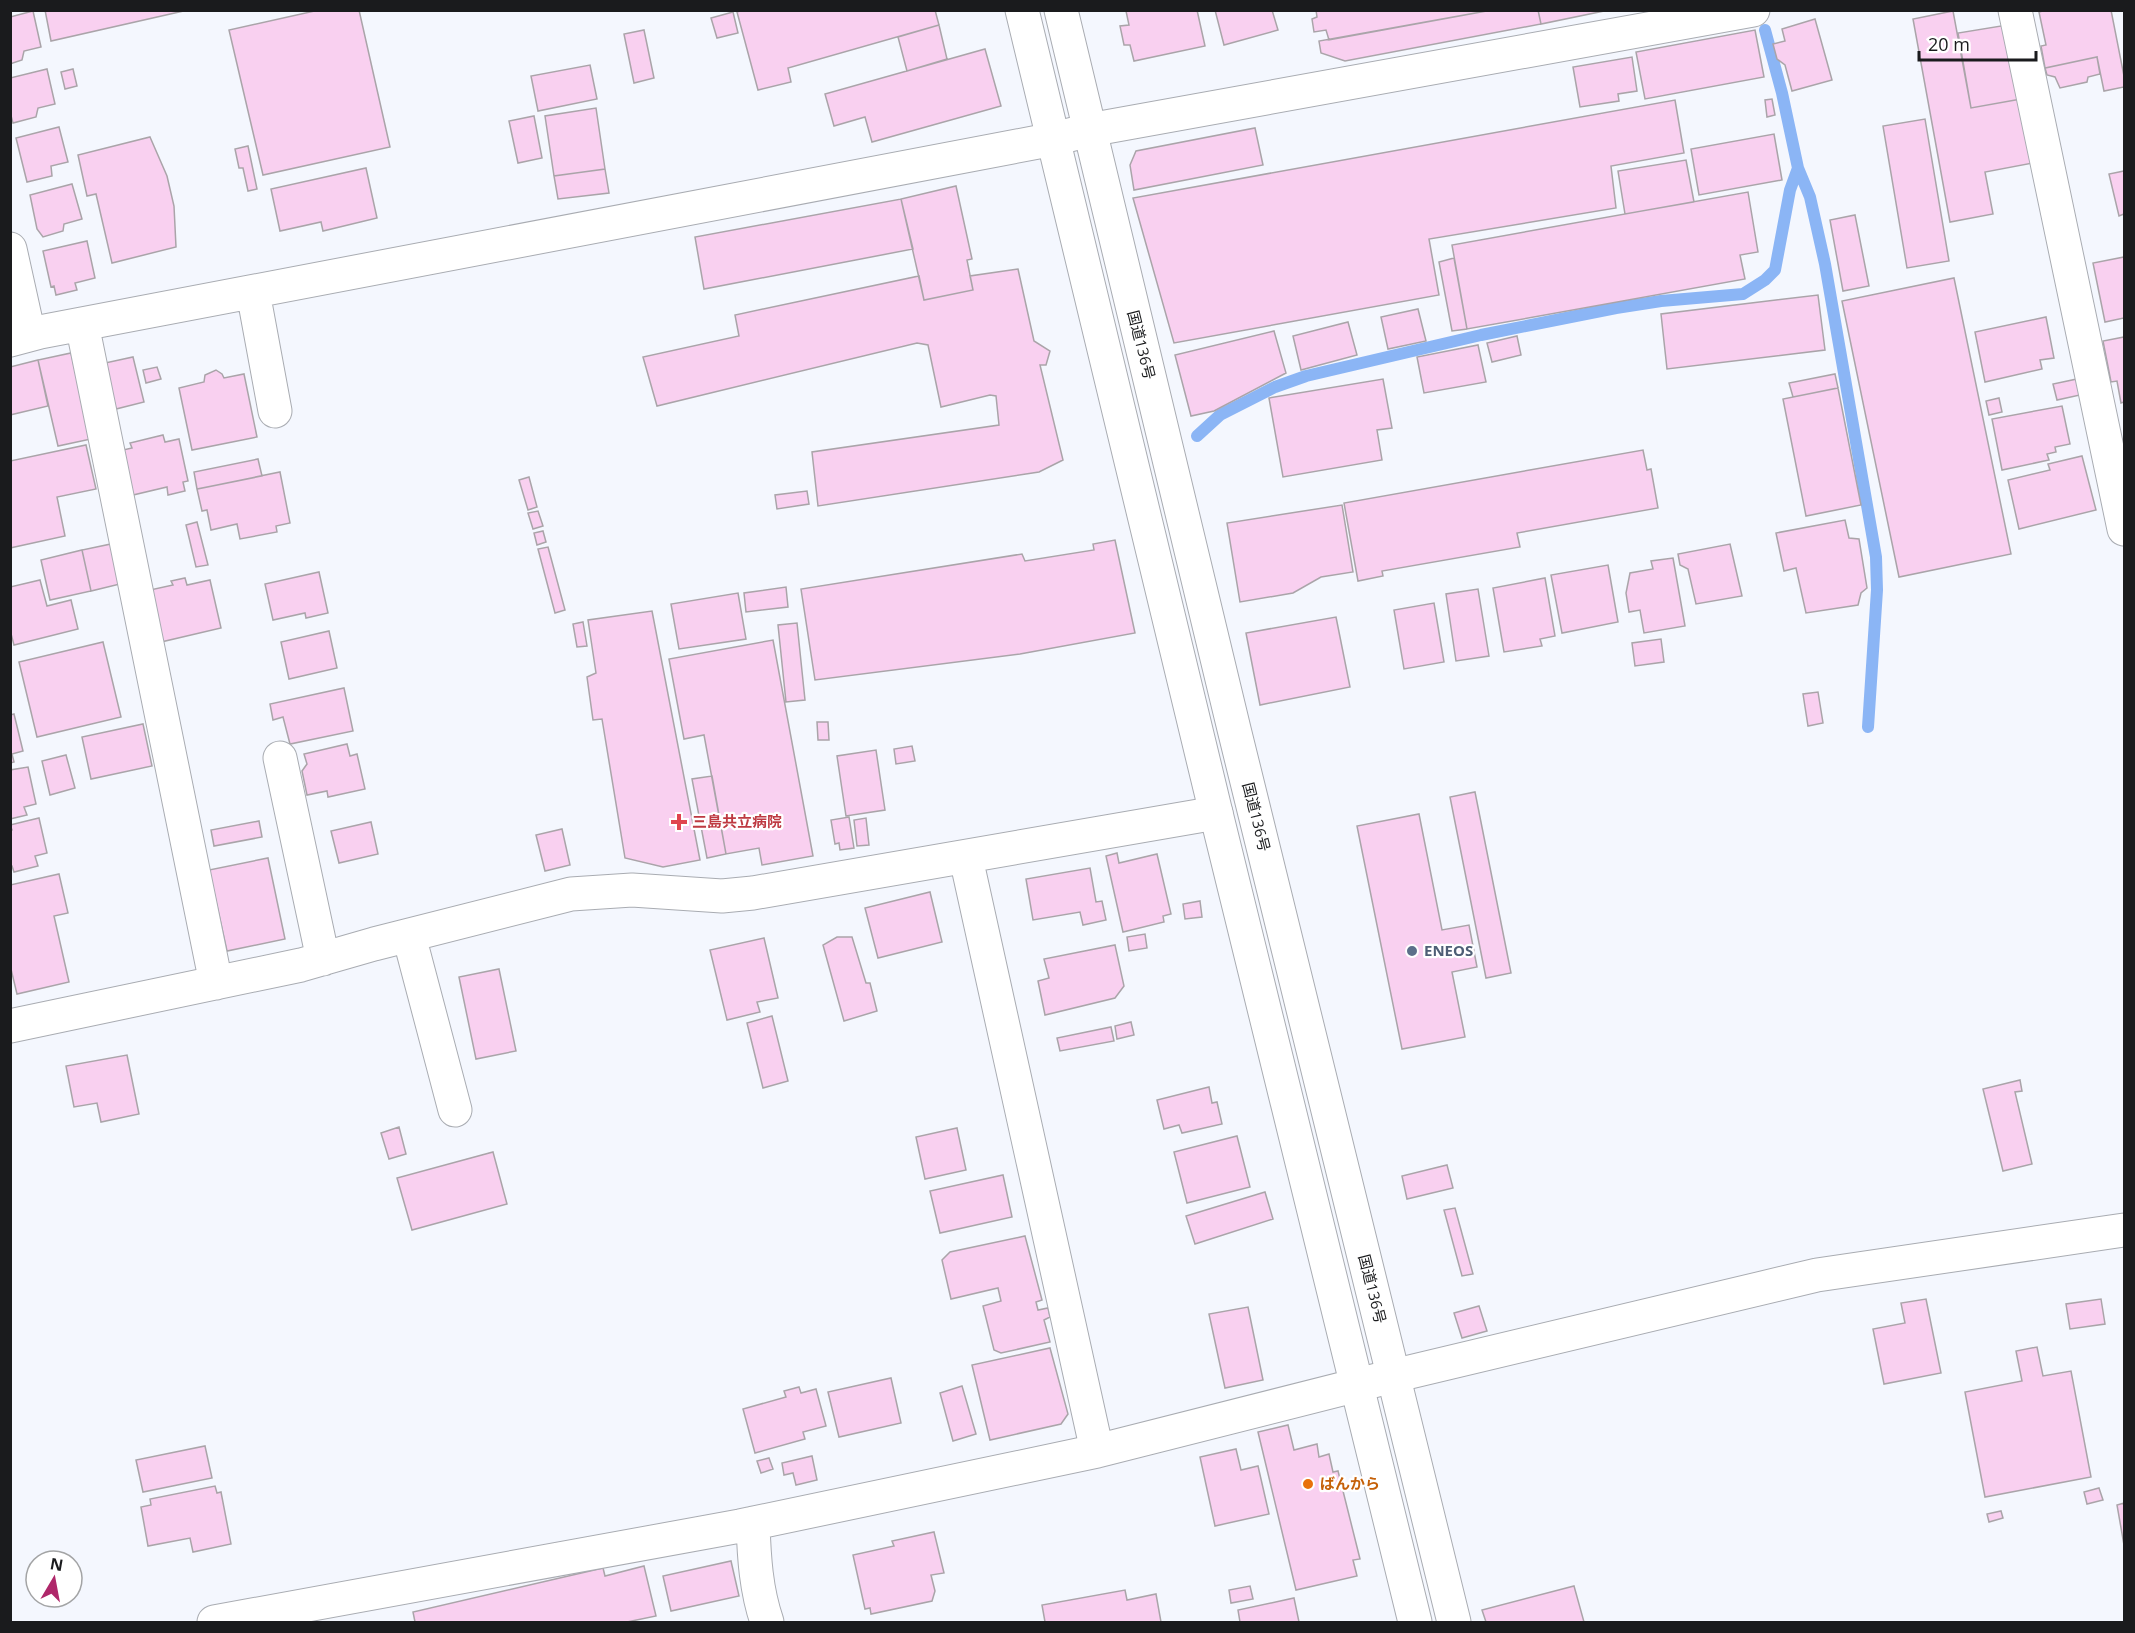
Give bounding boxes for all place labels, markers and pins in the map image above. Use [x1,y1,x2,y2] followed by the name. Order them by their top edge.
[692,811,782,831] place label: 三島共立病院
[670,813,688,831] marker: 三島共立病院
[1424,940,1473,960] place label: ENEOS
[1405,944,1419,958] marker: ENEOS
[1320,1473,1380,1493] place label: ばんから
[1301,1477,1315,1491] marker: ばんから

